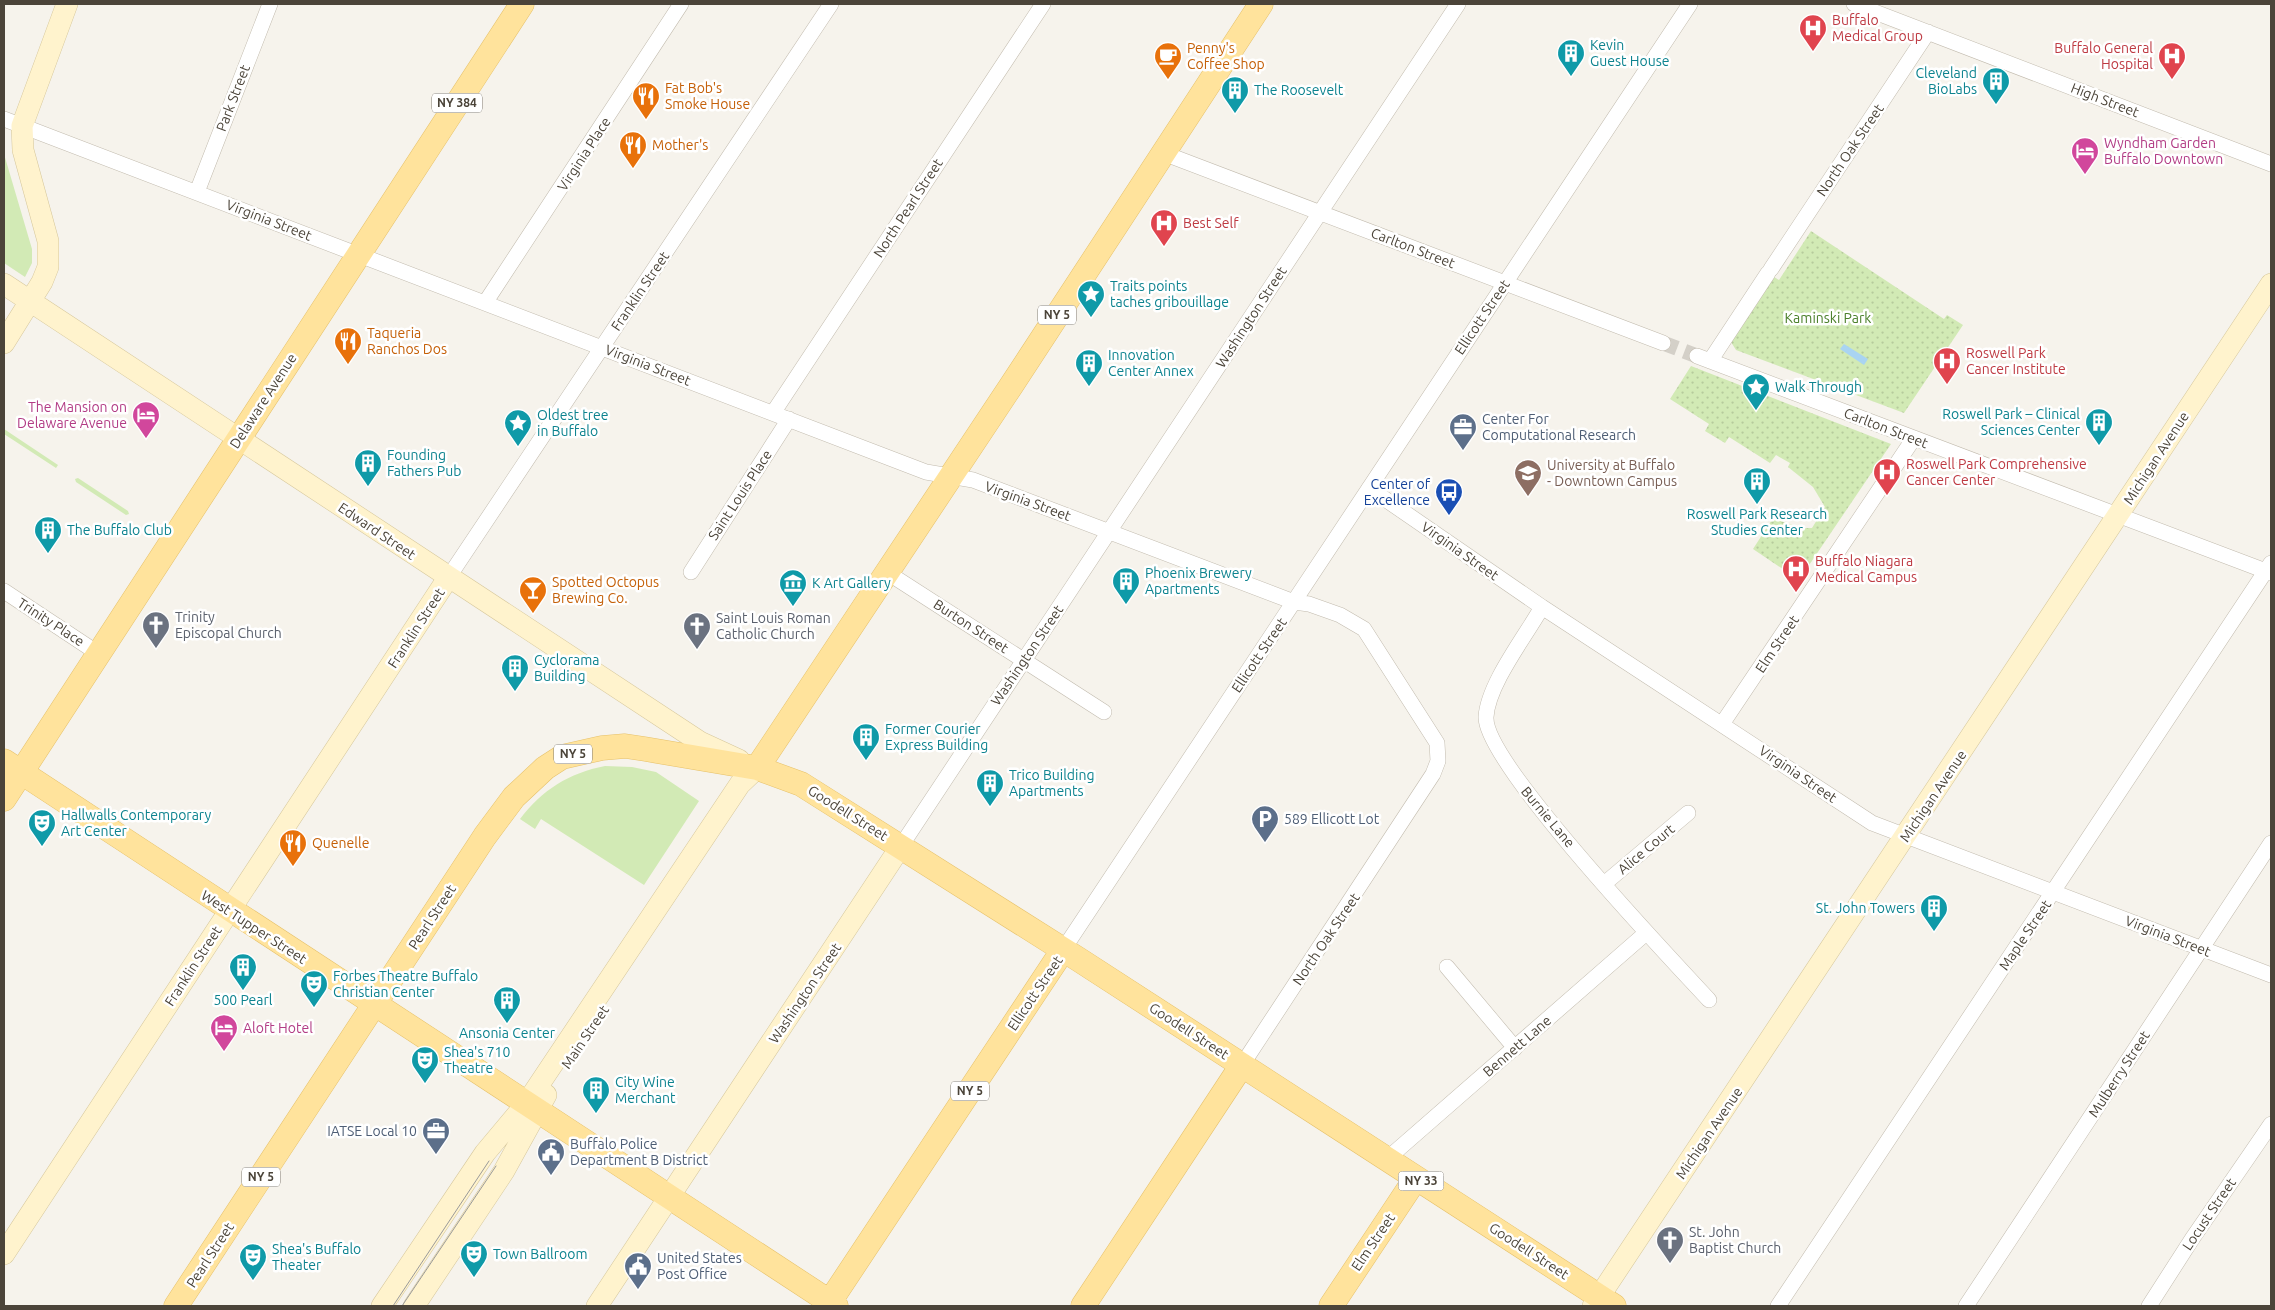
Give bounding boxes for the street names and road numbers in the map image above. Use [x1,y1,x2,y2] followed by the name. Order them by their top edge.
[213,62,253,134] street label: Park Street
[2069,80,2142,120] street label: High Street
[432,94,482,112] road number: NY 384
[1813,101,1887,199] street label: North Oak Street
[554,114,614,194] street label: Virginia Place
[870,155,946,260] street label: North Pearl Street
[224,196,315,244] street label: Virginia Street
[1369,225,1458,272] street label: Carlton Street
[608,248,673,334] street label: Franklin Street
[1212,263,1290,371] street label: Washington Street
[1451,276,1513,357] street label: Ellicott Street
[1038,306,1076,324] road number: NY 5
[603,341,694,389] street label: Virginia Street
[226,351,300,451] street label: Delaware Avenue
[1842,405,1931,452] street label: Carlton Street
[2120,409,2192,507] street label: Michigan Avenue
[705,447,775,543] street label: Saint Louis Place
[983,478,1074,524] street label: Virginia Street
[335,499,419,563] street label: Edward Street
[1418,519,1502,584] street label: Virginia Street
[384,585,448,671] street label: Franklin Street
[15,595,87,649] street label: Trinity Place
[931,596,1012,656] street label: Burton Street
[988,601,1067,708] street label: Washington Street
[1752,612,1802,676] street label: Elm Street
[1228,614,1290,695] street label: Ellicott Street
[1756,742,1840,806] street label: Virginia Street
[554,744,592,764] road number: NY 5
[1896,747,1970,845] street label: Michigan Avenue
[805,782,891,844] street label: Goodell Street
[1518,783,1578,851] street label: Burnie Lane
[1614,820,1678,877] street label: Alice Court
[405,881,459,953] street label: Pearl Street
[198,887,310,967] street label: West Tupper Street
[1289,890,1363,988] street label: North Oak Street
[1996,896,2055,973] street label: Maple Street
[2123,912,2214,960] street label: Virginia Street
[161,923,225,1009] street label: Franklin Street
[766,939,845,1046] street label: Washington Street
[1004,952,1066,1033] street label: Ellicott Street
[1146,999,1232,1063] street label: Goodell Street
[558,1002,612,1072] street label: Main Street
[1480,1012,1554,1080] street label: Bennett Lane
[2085,1027,2153,1120] street label: Mulberry Street
[951,1082,989,1100] road number: NY 5
[1672,1084,1746,1182] street label: Michigan Avenue
[242,1168,280,1186] road number: NY 5
[1398,1172,1444,1190] road number: NY 33
[2179,1174,2239,1253] street label: Locust Street
[1348,1210,1398,1274] street label: Elm Street
[183,1219,237,1291] street label: Pearl Street
[1486,1219,1572,1283] street label: Goodell Street

